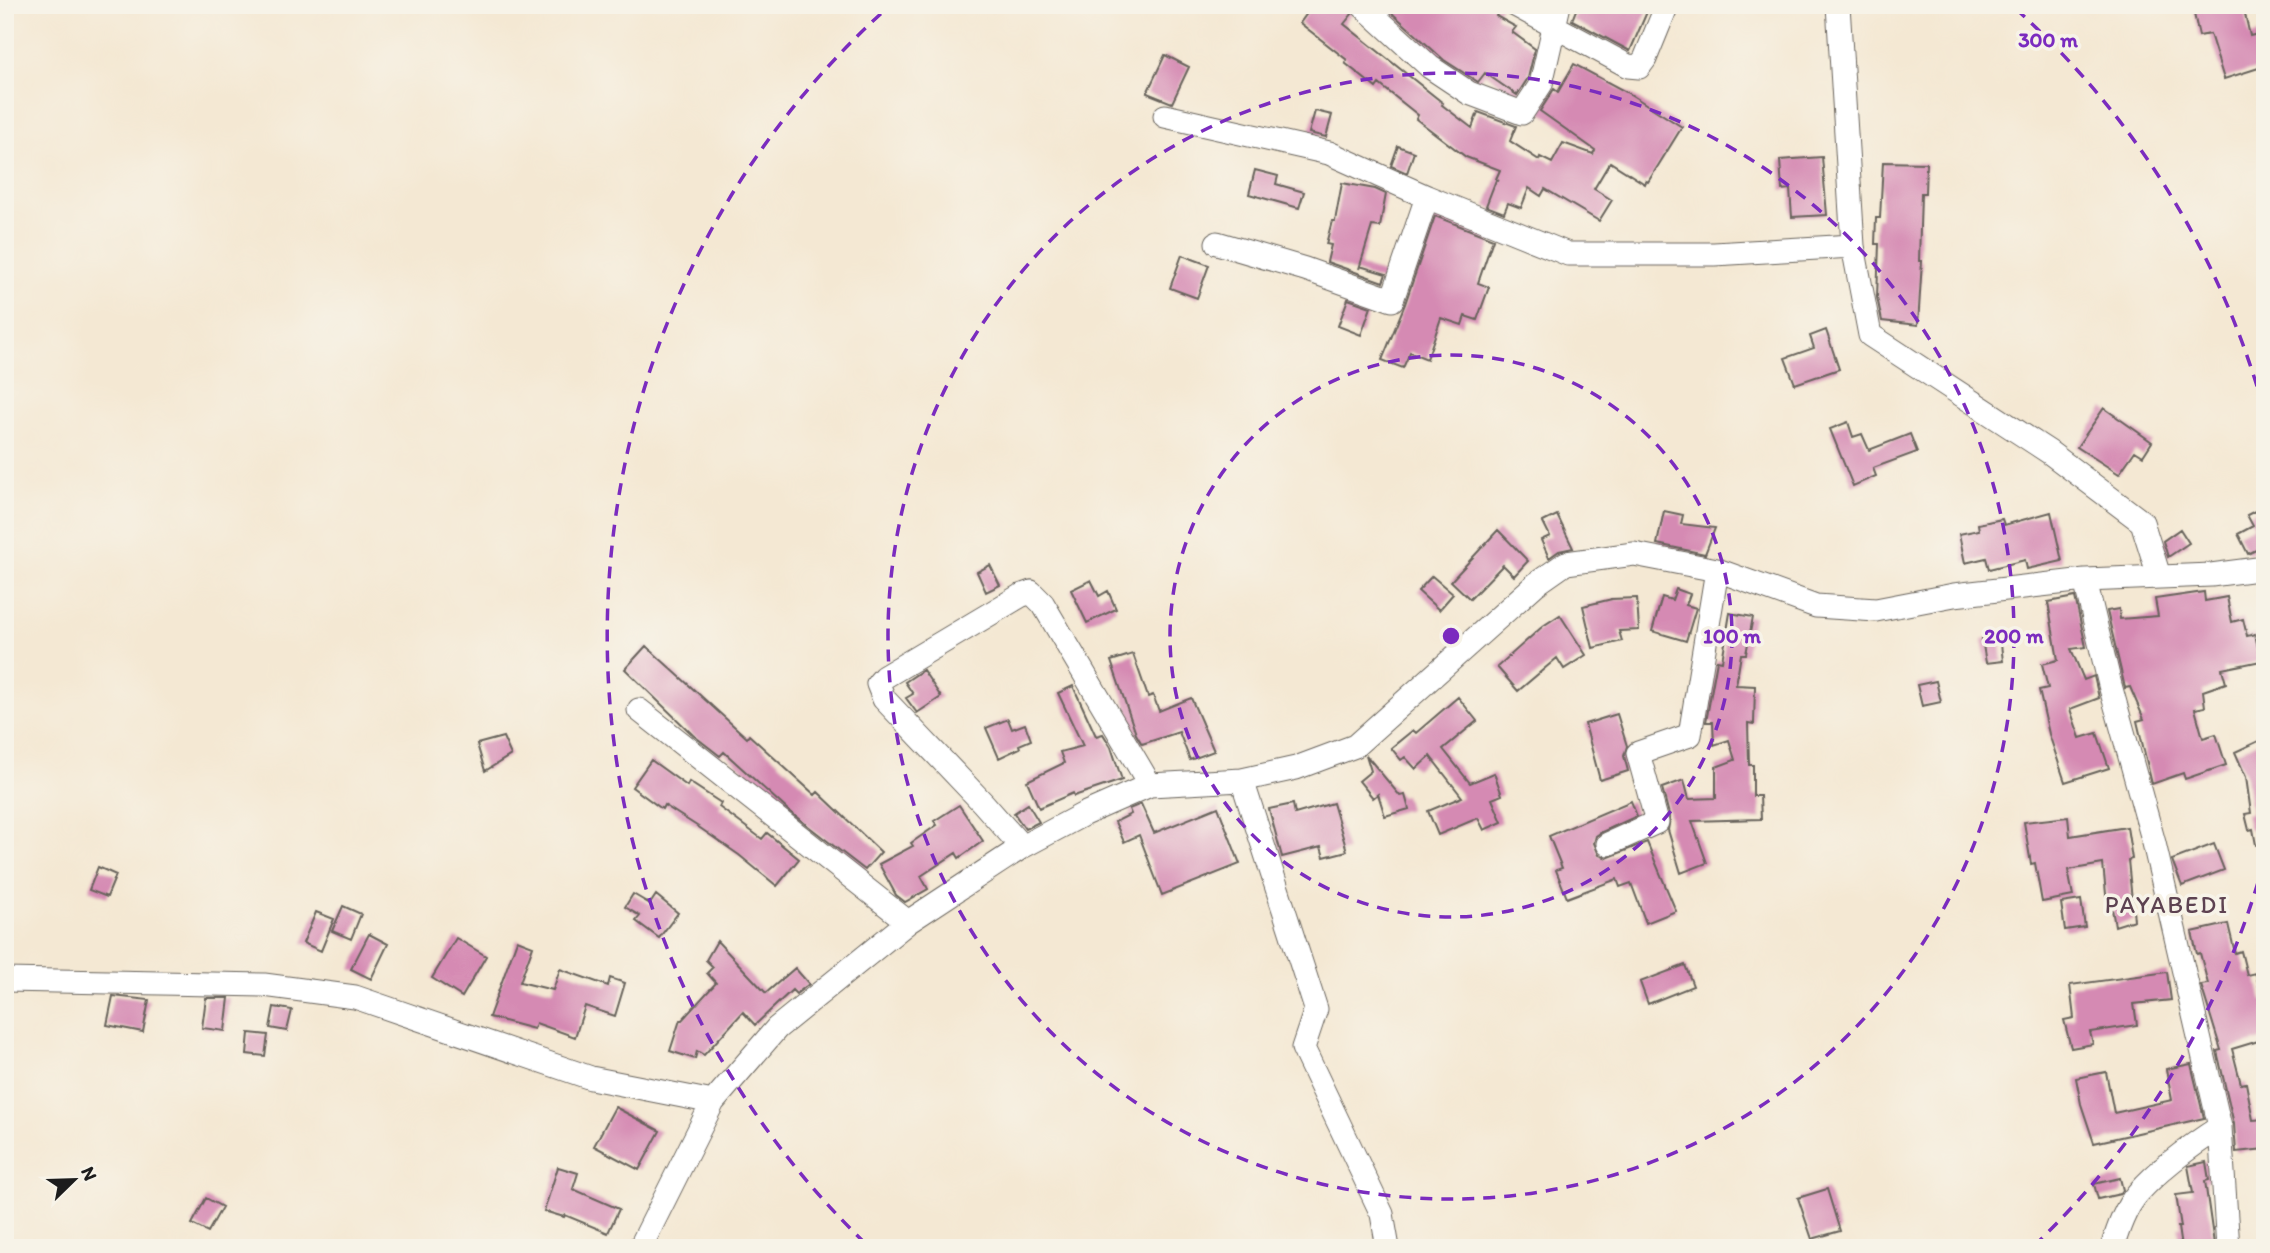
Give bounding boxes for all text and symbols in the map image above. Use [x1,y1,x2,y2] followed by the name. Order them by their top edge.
[2018,27,2078,52] text: 300 m
[1703,623,1761,648] text: 100 m
[1984,623,2044,648] text: 200 m
[1439,624,1463,648] centre of rings
[2105,890,2229,919] district label: PAYABEDI
[38,1144,108,1214] north arrow
[76,1163,102,1184] text: N

